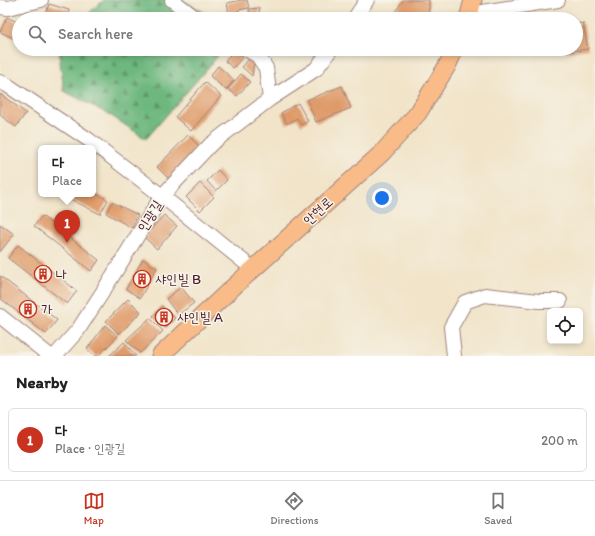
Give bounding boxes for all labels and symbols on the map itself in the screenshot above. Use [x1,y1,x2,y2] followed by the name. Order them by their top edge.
[372,188,392,208] your location
[300,193,336,229] street label: 안현로
[134,197,167,235] street label: 인광길
[54,210,80,243] pin: 1
[33,264,53,284] building icon: 나
[56,266,67,283] place label: 나
[132,269,152,289] building icon: 샤인빌 B
[155,271,201,288] place label: 샤인빌 B
[18,299,38,319] building icon: 가
[41,301,53,318] place label: 가
[154,307,174,327] building icon: 샤인빌 A
[177,309,223,326] place label: 샤인빌 A

